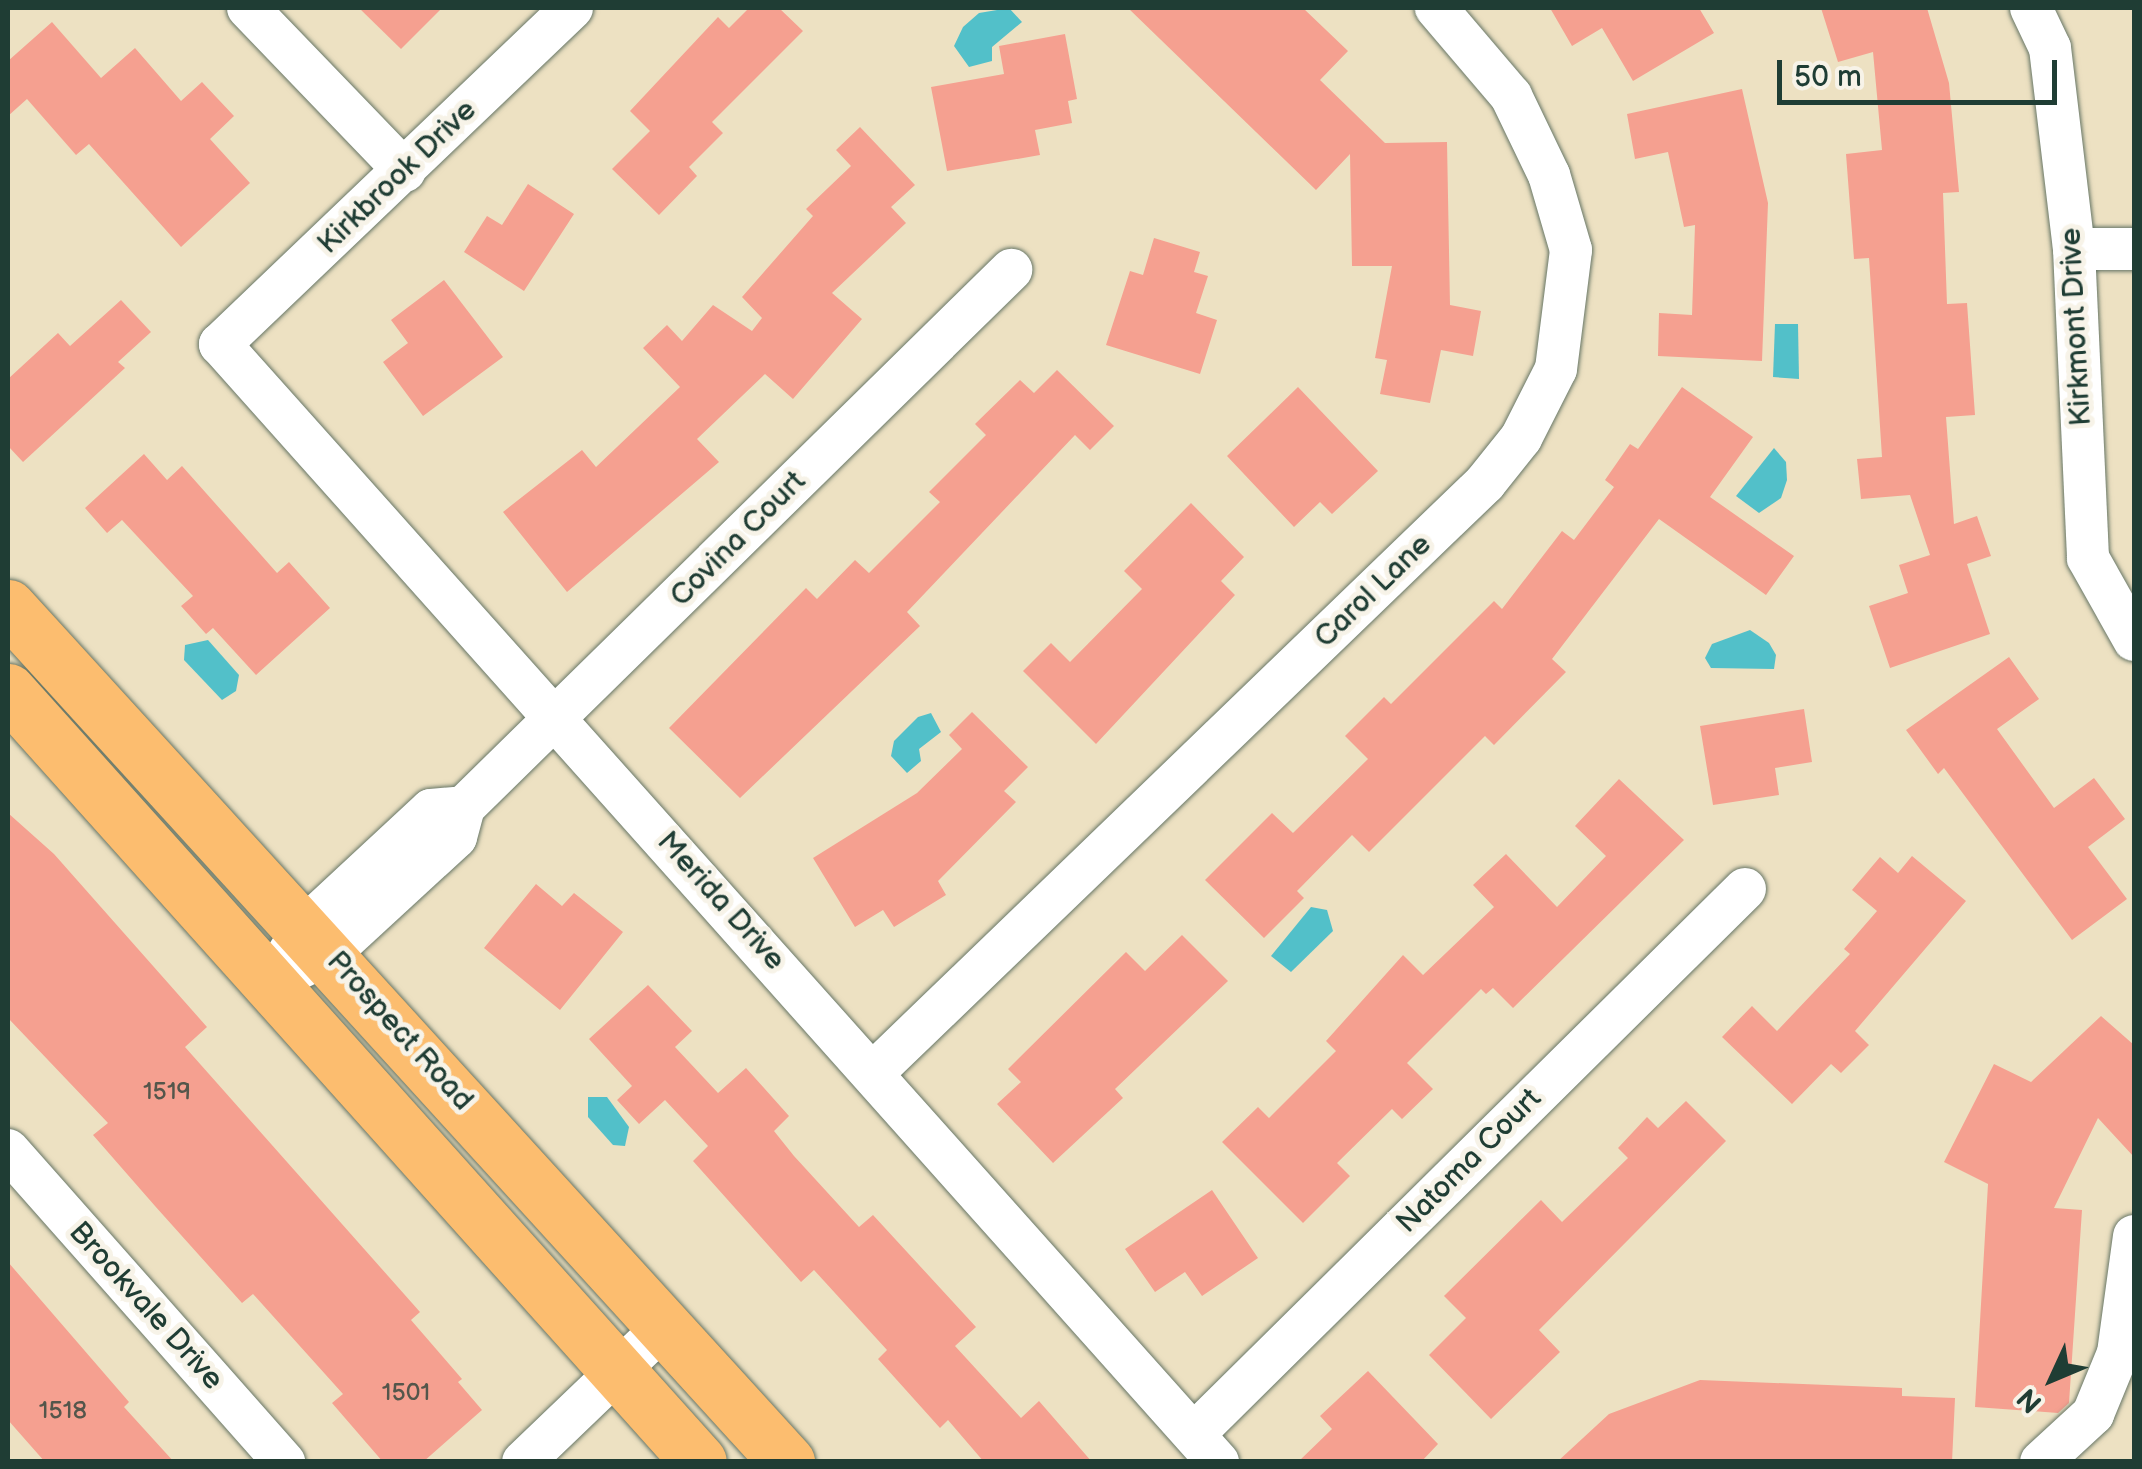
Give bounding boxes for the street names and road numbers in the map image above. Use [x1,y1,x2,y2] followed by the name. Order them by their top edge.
[310,92,484,262] street label: Kirkbrook Drive
[2053,227,2099,427] street label: Kirkmont Drive
[663,464,813,614] street label: Covina Court
[1307,527,1439,655] street label: Carol Lane
[649,824,793,978] street label: Merida Drive
[319,944,481,1118] street label: Prospect Road
[1389,1081,1549,1241] street label: Natoma Court
[61,1215,231,1397] street label: Brookvale Drive

